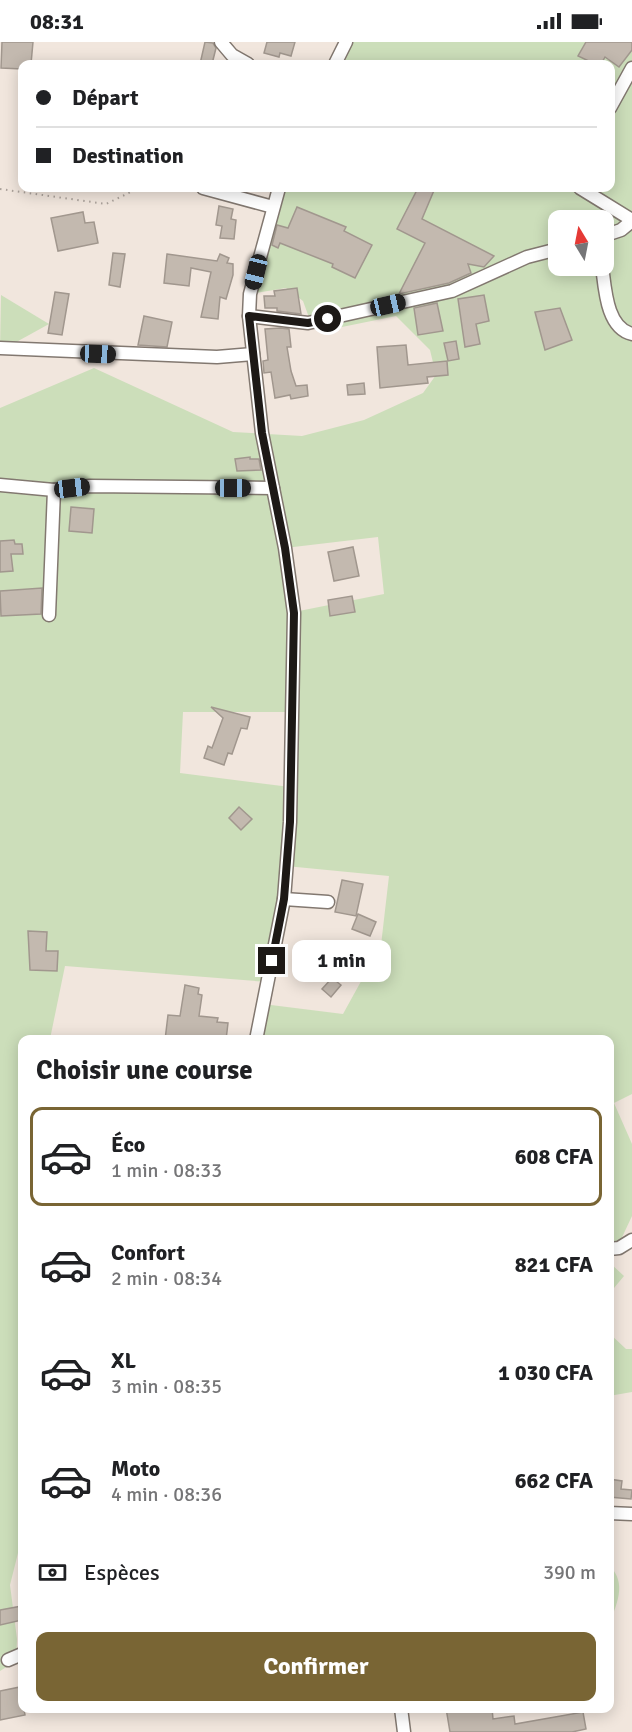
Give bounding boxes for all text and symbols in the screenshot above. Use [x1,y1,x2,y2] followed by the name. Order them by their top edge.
[30,8,84,35] text: 08:31
[72,84,139,111] text: Départ
[72,142,184,169] text: Destination
[548,210,614,276] north arrow
[548,210,614,276] map controls
[243,252,269,292] car
[368,292,408,318] car
[314,305,341,332] route start
[80,344,116,364] car
[53,477,91,499] car
[215,479,251,497] car
[293,940,392,982] callout: 1 min
[258,947,285,974] route end
[317,948,366,973] text: 1 min
[36,1054,253,1087] text: Choisir une course
[39,1130,93,1184] icon: car
[111,1131,145,1158] text: Éco
[515,1143,593,1170] text: 608 CFA
[111,1158,222,1183] text: 1 min · 08:33
[39,1238,93,1292] icon: car
[111,1239,185,1266] text: Confort
[515,1251,593,1278] text: 821 CFA
[111,1266,222,1291] text: 2 min · 08:34
[39,1346,93,1400] icon: car
[111,1347,136,1374] text: XL
[498,1359,593,1386] text: 1 030 CFA
[111,1374,222,1399] text: 3 min · 08:35
[39,1454,93,1508] icon: car
[111,1455,160,1482] text: Moto
[515,1467,593,1494] text: 662 CFA
[111,1482,222,1507] text: 4 min · 08:36
[36,1556,69,1589] icon: cash
[84,1559,160,1586] text: Espèces
[543,1560,596,1585] text: 390 m
[36,1632,596,1701] button: Confirmer

